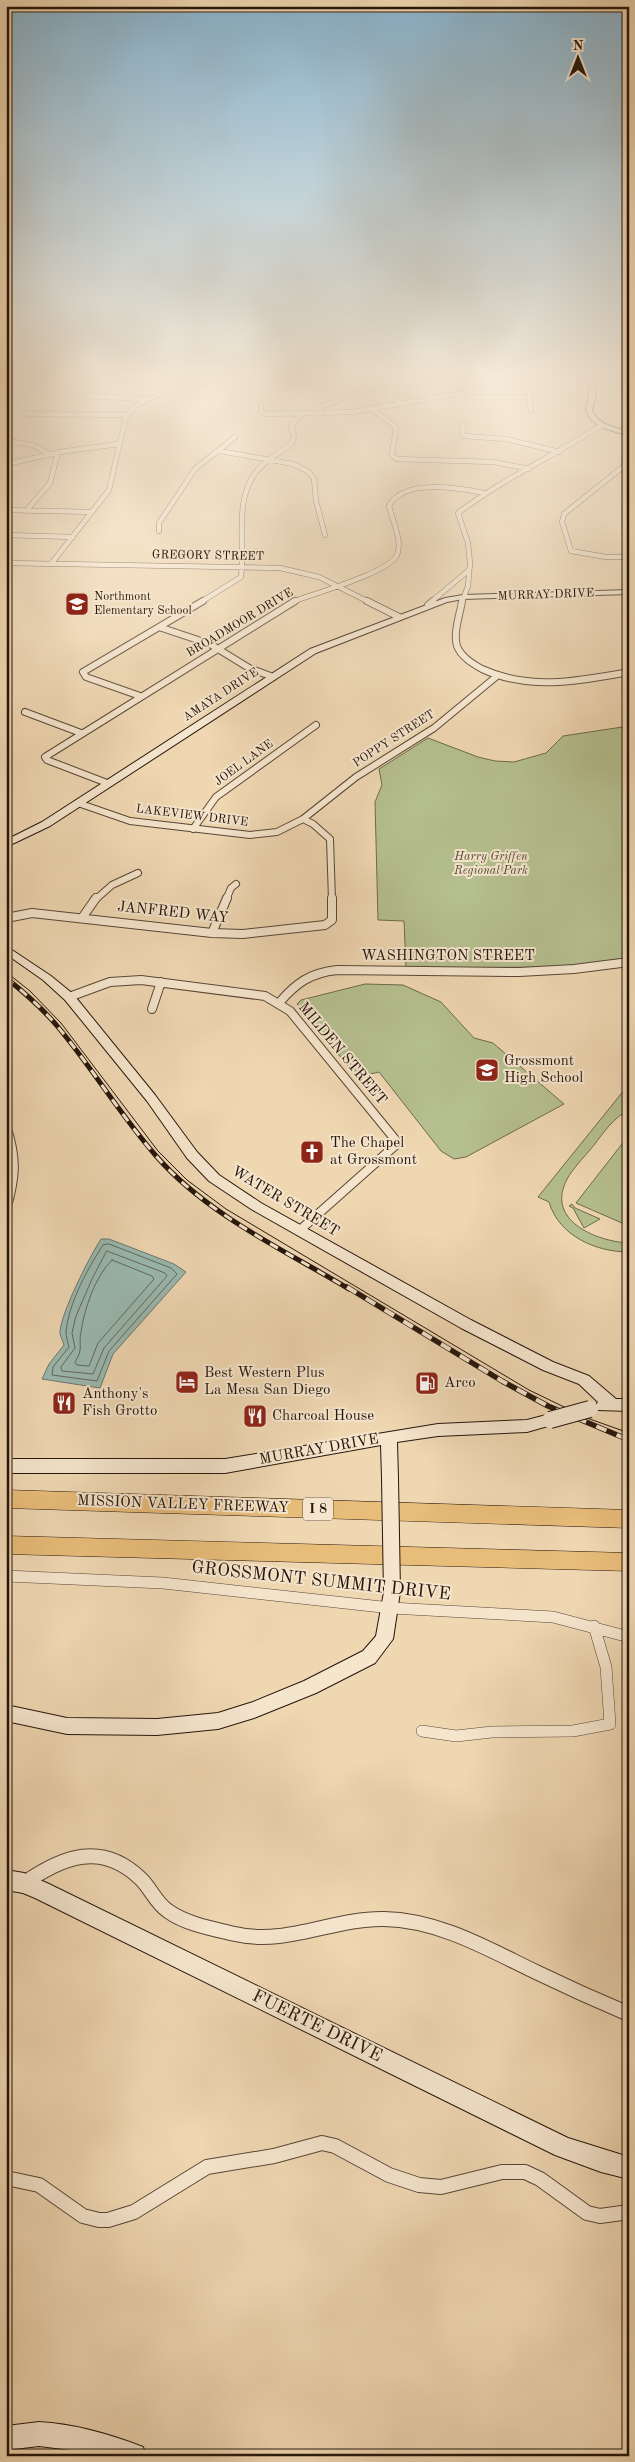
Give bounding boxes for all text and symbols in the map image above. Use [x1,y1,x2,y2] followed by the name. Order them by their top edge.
[552,32,602,82] north arrow
[573,39,584,53] text: N
[152,549,264,563] street label: GREGORY STREET
[185,586,295,660] street label: BROADMOOR DRIVE
[497,587,595,603] street label: MURRAY DRIVE
[64,591,90,617] school or university icon: Northmont Elementary School
[94,591,192,617] place label: Northmont Elementary School
[181,666,261,724] street label: AMAYA DRIVE
[351,708,437,770] street label: POPPY STREET
[212,738,276,788] street label: JOEL LANE
[135,803,249,829] street label: LAKEVIEW DRIVE
[453,851,528,877] park label: Harry Griffen Regional Park
[117,900,229,926] street label: JANFRED WAY
[361,949,535,964] street label: WASHINGTON STREET
[295,1000,389,1108] street label: MILDEN STREET
[504,1054,583,1086] place label: Grossmont High School
[474,1057,500,1083] school or university icon: Grossmont High School
[330,1136,417,1168] place label: The Chapel at Grossmont
[299,1139,325,1165] church icon: The Chapel at Grossmont
[229,1164,341,1240] street label: WATER STREET
[204,1366,330,1398] place label: Best Western Plus La Mesa San Diego
[174,1369,200,1395] hotel icon: Best Western Plus La Mesa San Diego
[414,1370,440,1396] fuel station icon: Arco
[444,1376,476,1391] place label: Arco
[82,1387,157,1419] place label: Anthony's Fish Grotto
[51,1390,77,1416] restaurant icon: Anthony's Fish Grotto
[242,1403,268,1429] restaurant icon: Charcoal House
[272,1409,374,1424] place label: Charcoal House
[258,1432,380,1468] street label: MURRAY DRIVE
[77,1494,289,1516] street label: MISSION VALLEY FREEWAY
[303,1498,333,1520] road number: I 8
[191,1558,451,1604] street label: GROSSMONT SUMMIT DRIVE
[249,1987,385,2065] street label: FUERTE DRIVE

